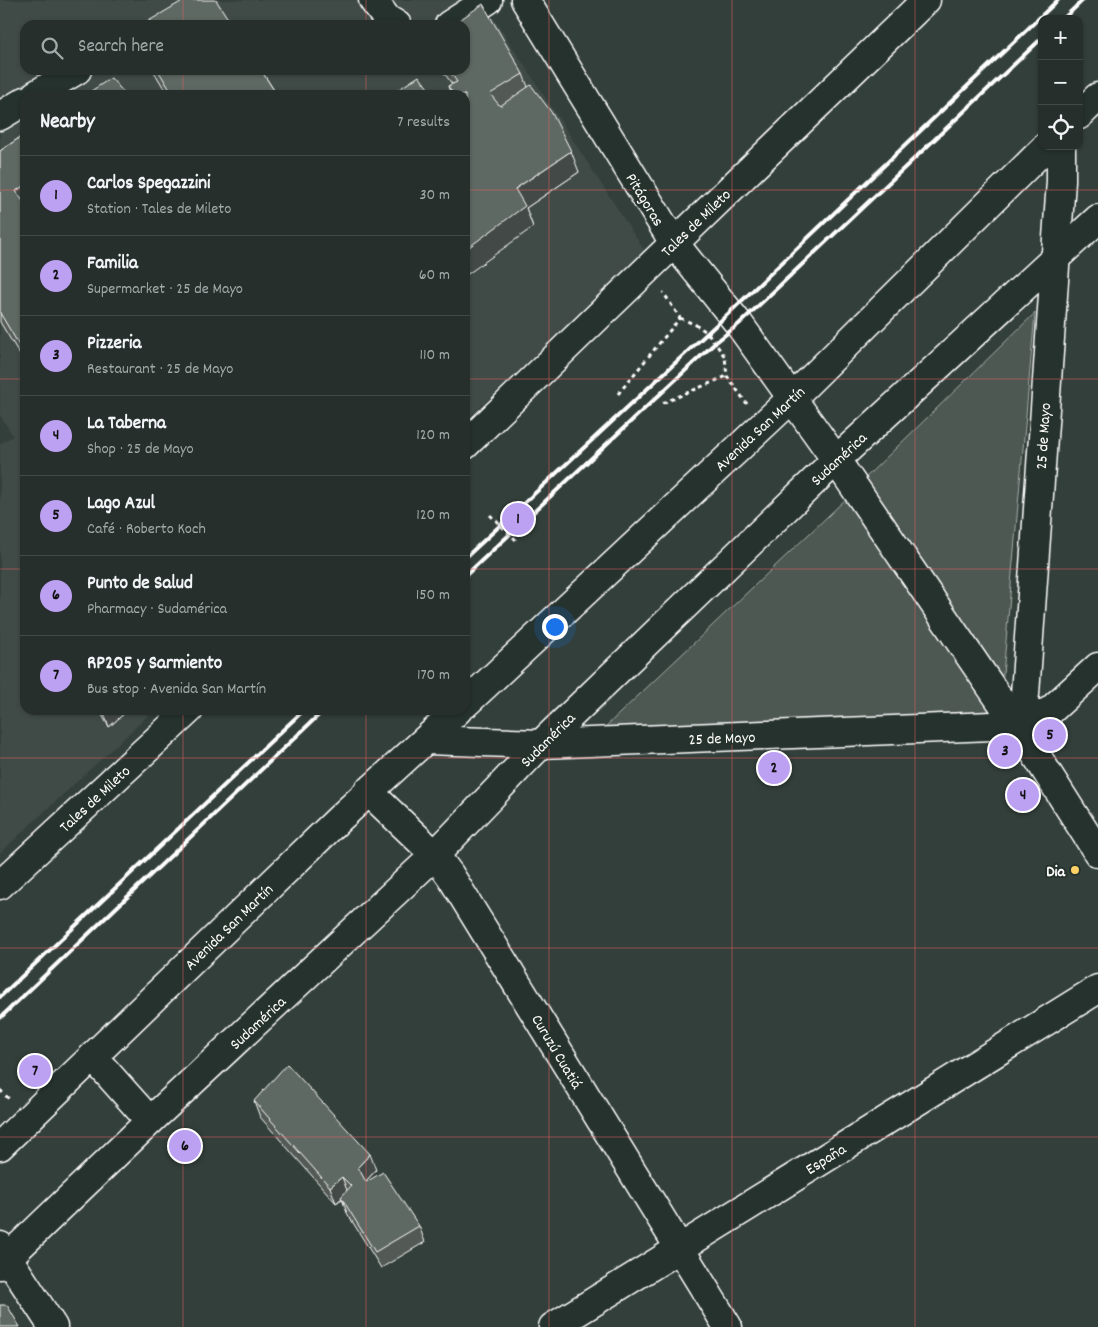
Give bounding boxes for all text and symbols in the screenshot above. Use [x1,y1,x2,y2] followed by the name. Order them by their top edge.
[1038,15,1083,150] map controls
[1038,15,1083,60] button: +
[20,20,470,75] search box
[38,34,66,62] icon: search
[78,34,164,61] text: Search here
[1038,60,1083,105] button: −
[1038,105,1083,150] button: locate
[40,108,95,138] text: Nearby
[397,111,450,134] text: 7 results
[619,169,669,231] street label: Pitágoras
[87,171,211,198] text: Carlos Spegazzini
[54,184,58,207] text: 1
[420,184,450,207] text: 30 m
[657,184,737,263] street label: Tales de Mileto
[87,198,231,221] text: Station · Tales de Mileto
[87,251,138,278] text: Familia
[53,264,60,287] text: 2
[419,264,450,287] text: 60 m
[87,278,243,301] text: Supermarket · 25 de Mayo
[87,331,141,358] text: Pizzeria
[52,344,60,367] text: 3
[420,344,450,367] text: 110 m
[87,358,233,381] text: Restaurant · 25 de Mayo
[710,382,811,478] street label: Avenida San Martín
[1031,402,1058,470] street label: 25 de Mayo
[87,411,166,438] text: La Taberna
[53,424,59,447] text: 4
[416,424,450,447] text: 120 m
[806,427,873,492] street label: Sudamérica
[87,438,194,461] text: Shop · 25 de Mayo
[87,491,155,518] text: Lago Azul
[502,500,534,538] pin: 1
[52,504,60,527] text: 5
[416,504,450,527] text: 120 m
[87,518,206,541] text: Café · Roberto Koch
[87,571,193,598] text: Punto de Salud
[52,584,60,607] text: 6
[416,584,450,607] text: 150 m
[87,598,227,621] text: Pharmacy · Sudamérica
[542,614,568,640] your location
[87,651,222,678] text: RP205 y Sarmiento
[53,664,59,687] text: 7
[417,664,450,687] text: 170 m
[87,678,266,701] text: Bus stop · Avenida San Martín
[516,708,582,774] street label: Sudamérica
[1034,716,1066,754] pin: 5
[688,727,756,752] street label: 25 de Mayo
[989,732,1021,770] pin: 3
[758,749,790,787] pin: 2
[55,761,136,839] street label: Tales de Mileto
[1007,776,1039,814] pin: 4
[1046,861,1066,884] place label: Dia
[1069,864,1081,876] marker: Dia
[180,879,279,976] street label: Avenida San Martín
[225,991,292,1056] street label: Sudamérica
[525,1011,587,1094] street label: Curuzú Cuatiá
[19,1052,51,1090] pin: 7
[169,1127,201,1165] pin: 6
[802,1139,851,1181] street label: España

